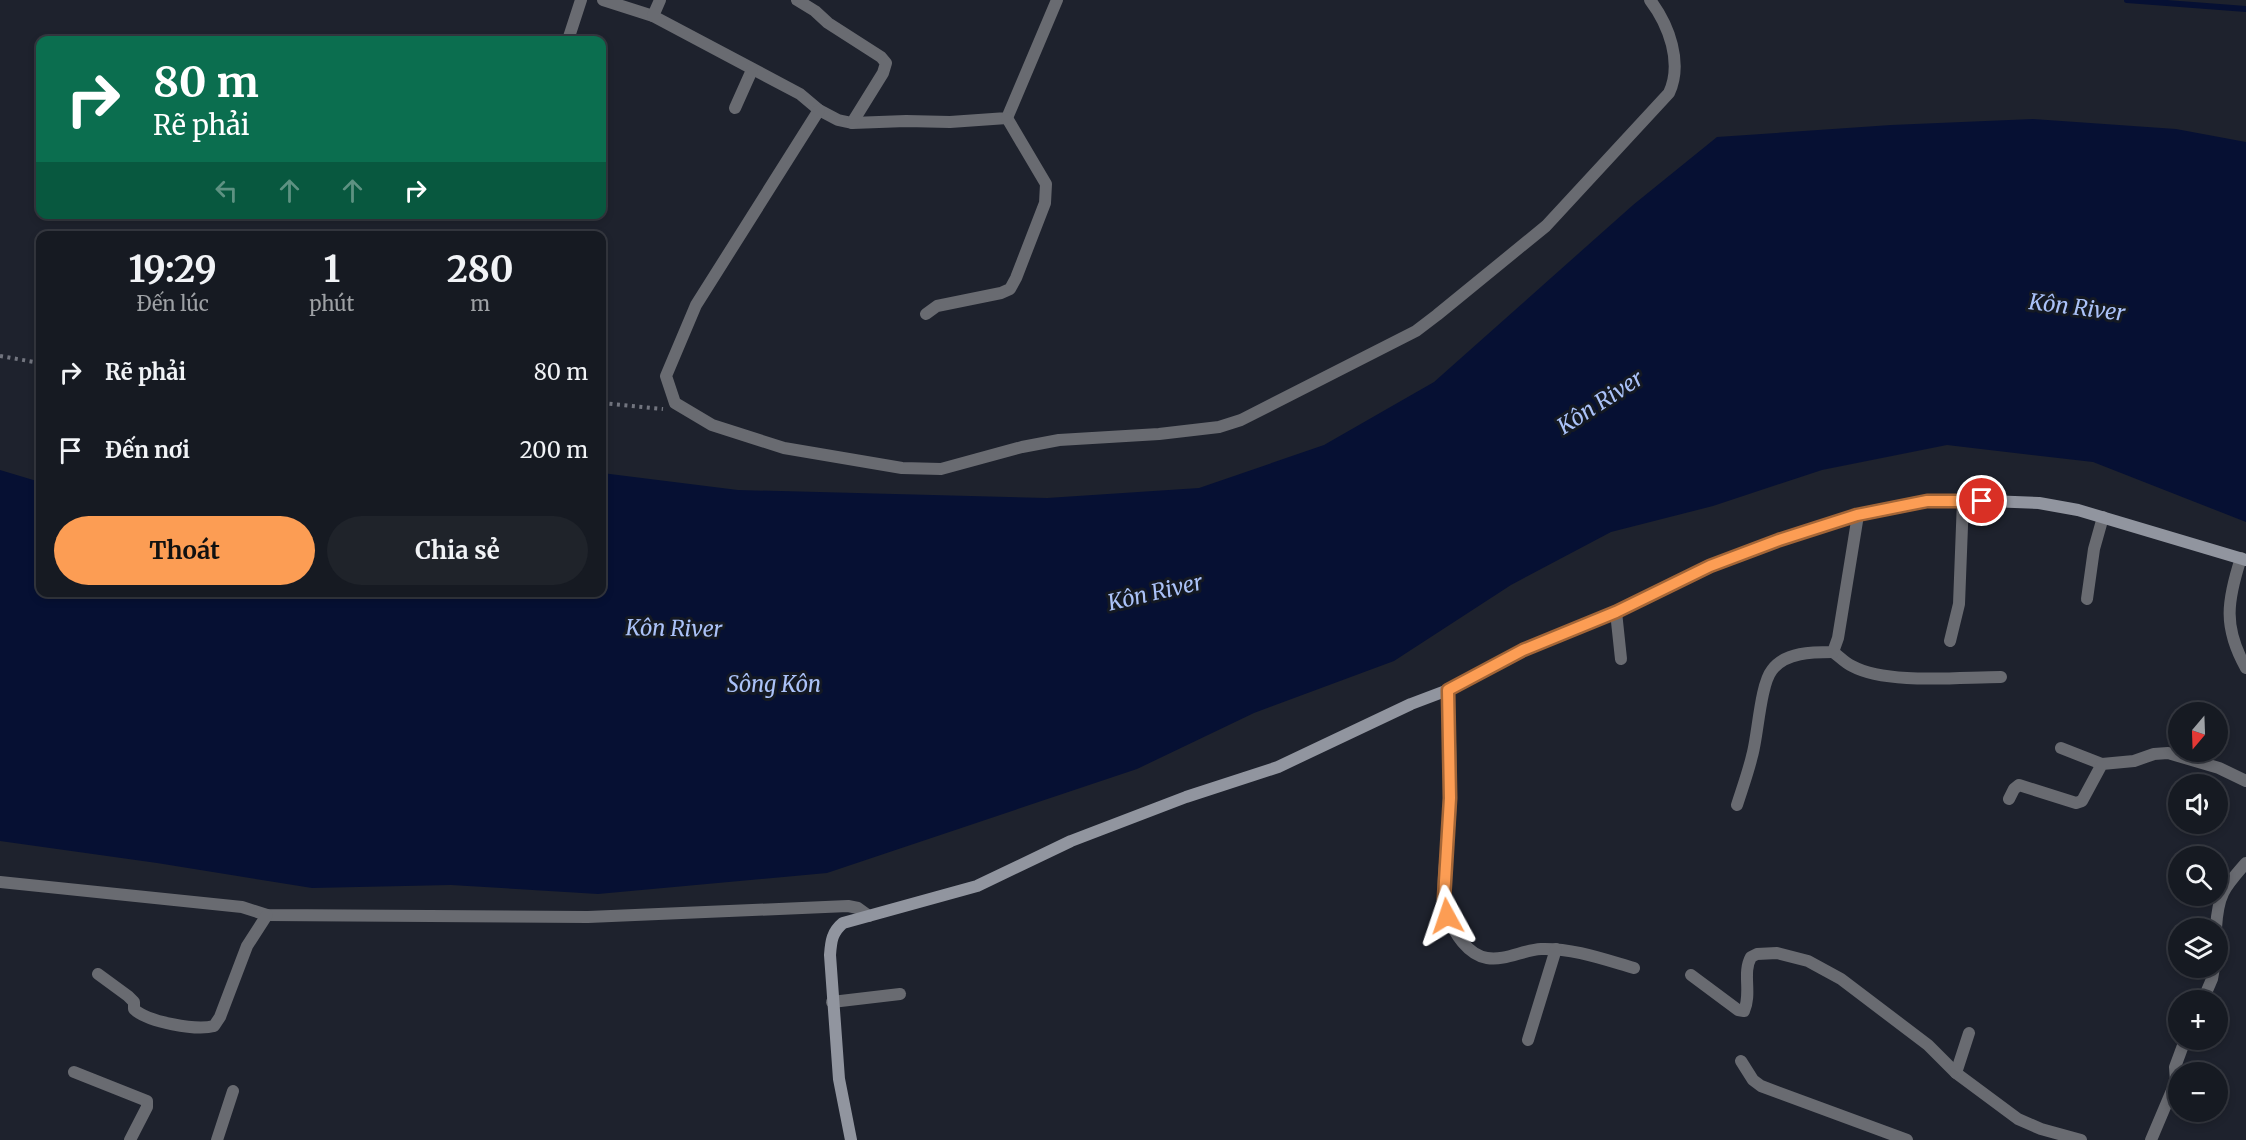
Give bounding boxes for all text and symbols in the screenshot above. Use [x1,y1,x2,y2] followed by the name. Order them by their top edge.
[153,56,259,108] text: 80 m
[54,60,132,138] icon: right
[153,108,250,142] text: Rẽ phải
[210,174,243,207] icon: left
[273,174,306,207] icon: ahead
[336,174,369,207] icon: ahead
[399,174,432,207] icon: right
[128,247,217,292] text: 19:29
[323,247,340,292] text: 1
[447,247,514,292] text: 280
[2026,287,2128,327] water label: Kôn River
[136,291,209,316] text: Đến lúc
[309,291,354,316] text: phút
[470,291,490,316] text: m
[54,356,87,389] icon: right
[105,358,186,386] text: Rẽ phải
[534,358,588,386] text: 80 m
[1551,363,1649,441] water label: Kôn River
[54,434,87,467] icon: arrive
[105,436,190,464] text: Đến nơi
[520,436,588,464] text: 200 m
[1956,475,2007,526] pin
[1965,484,1998,517] icon: arrive
[54,516,315,585] button: Thoát
[327,516,588,585] button: Chia sẻ
[1104,567,1206,617] water label: Kôn River
[624,613,724,643] water label: Kôn River
[727,670,821,698] water label: Sông Kôn
[2168,702,2228,762] north arrow
[2168,702,2228,1122] map controls
[2168,774,2228,834] button: sound
[2168,846,2228,906] button: search
[1415,884,1479,948] position arrow
[2168,918,2228,978] button: layers
[2168,990,2228,1050] button: +
[2168,1062,2228,1122] button: −

